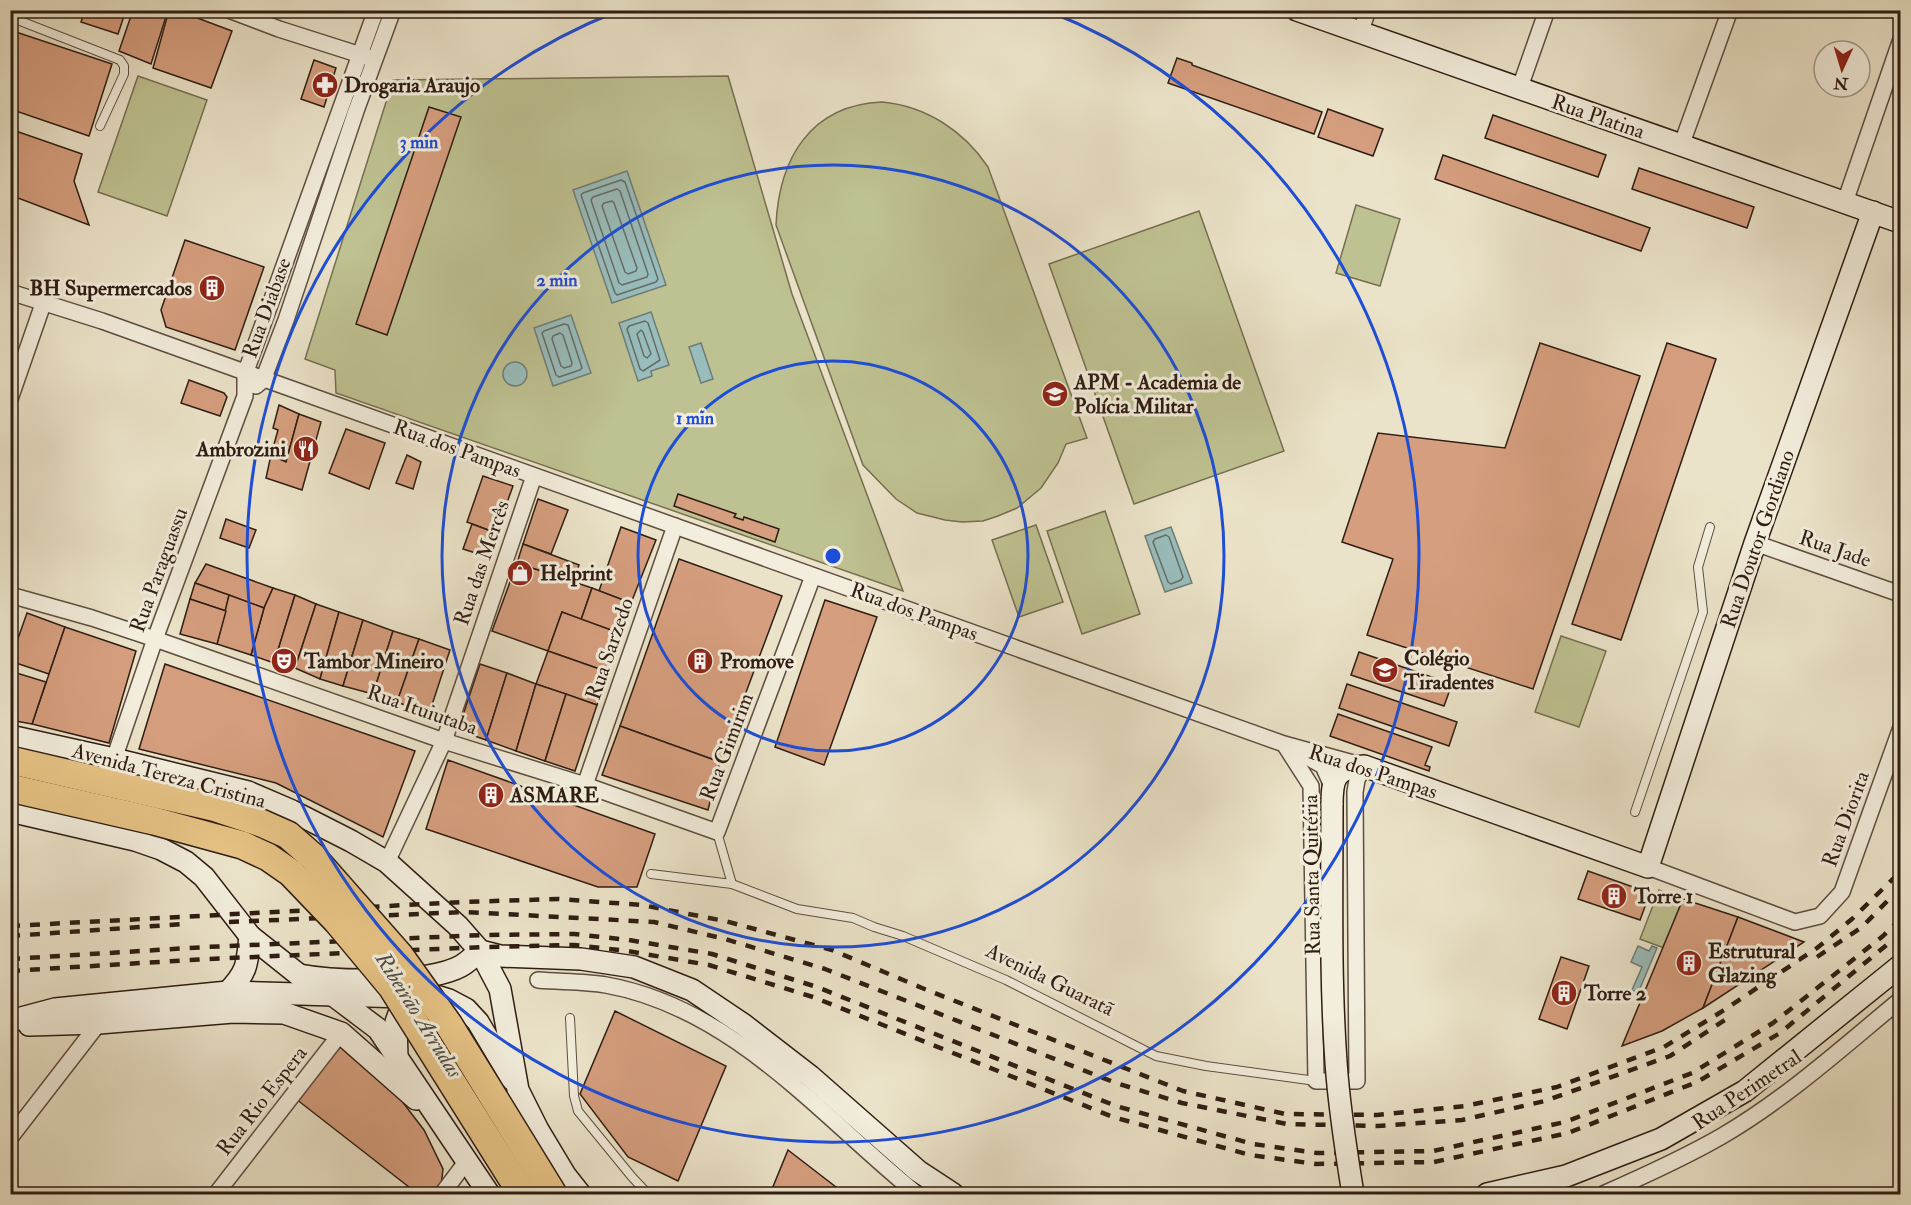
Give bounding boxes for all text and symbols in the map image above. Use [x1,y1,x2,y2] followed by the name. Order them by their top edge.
[1812,39,1872,99] north arrow
[310,70,340,100] pharmacy icon: Drogaria Araujo
[344,72,480,99] place label: Drogaria Araujo
[1833,72,1850,94] text: N
[1548,88,1649,146] street label: Rua Platina
[400,131,439,154] text: 3 min
[236,254,298,362] street label: Rua Diabase
[537,269,578,292] text: 2 min
[197,273,227,303] building icon: BH Supermercados
[30,275,192,302] place label: BH Supermercados
[1073,369,1241,420] place label: APM - Academia de Polícia Militar
[1040,379,1070,409] school or university icon: APM - Academia de Polícia Militar
[676,407,715,430] text: 1 min
[389,413,525,485] street label: Rua dos Pampas
[291,434,321,464] restaurant icon: Ambrozini
[195,436,286,463] place label: Ambrozini
[1715,446,1801,632] street label: Rua Doutor Gordiano
[448,497,516,629] street label: Rua das Mercês
[124,504,194,636] street label: Rua Paraguassu
[1795,524,1875,574] street label: Rua Jade
[823,546,843,566] centre of rings
[505,558,535,588] shop icon: Helprint
[540,560,613,587] place label: Helprint
[846,576,982,648] street label: Rua dos Pampas
[580,594,640,704] street label: Rua Sarzedo
[1403,645,1494,696] place label: Colégio Tiradentes
[269,646,299,676] theatre icon: Tambor Mineiro
[685,646,715,676] building icon: Promove
[303,648,444,675] place label: Tambor Mineiro
[720,648,794,675] place label: Promove
[1370,655,1400,685] school or university icon: Colégio Tiradentes
[363,678,481,742] street label: Rua Ituiutaba
[694,689,760,805] street label: Rua Gimirim
[68,737,269,815] street label: Avenida Tereza Cristina
[1305,738,1441,806] street label: Rua dos Pampas
[1816,767,1876,871] street label: Rua Diorita
[476,780,506,810] building icon: ASMARE
[509,782,599,809] place label: ASMARE
[1297,794,1327,956] street label: Rua Santa Quitéria
[1599,881,1629,911] building icon: Torre 1
[1633,883,1693,910] place label: Torre 1
[981,937,1119,1023] street label: Avenida Guaratã
[1708,938,1796,989] place label: Estrutural Glazing
[369,946,469,1084] water label: Ribeirão Arrudas
[1674,948,1704,978] building icon: Estrutural Glazing
[1549,978,1579,1008] building icon: Torre 2
[1583,980,1647,1007] place label: Torre 2
[211,1040,313,1161] street label: Rua Rio Espera
[1687,1043,1807,1137] street label: Rua Perimetral

